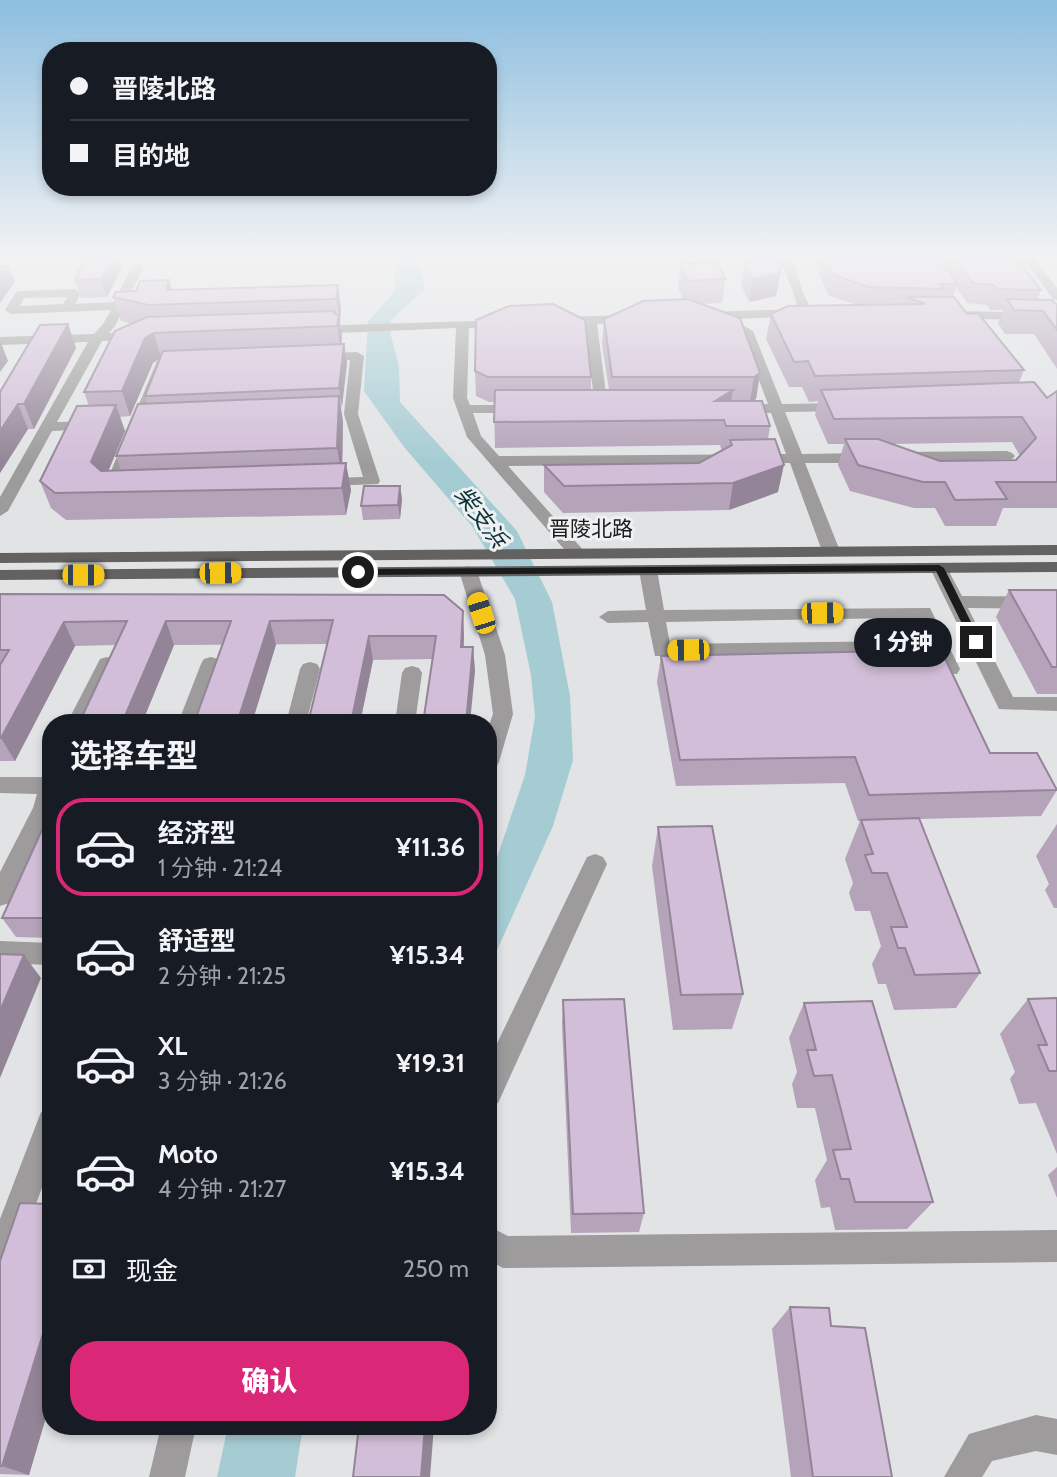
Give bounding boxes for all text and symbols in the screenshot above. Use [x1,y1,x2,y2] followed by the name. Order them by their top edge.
[112,73,216,105] text: 晋陵北路
[112,140,190,172] text: 目的地
[449,481,514,555] water label: 柴支浜
[549,516,633,541] street label: 晋陵北路
[342,556,374,588] route start
[199,562,242,584] car
[63,565,105,586] car
[465,590,498,636] car
[801,602,844,624] car
[853,618,951,666] callout: 1 分钟
[960,626,992,658] route end
[873,628,933,656] text: 1 分钟
[667,639,710,661] car
[70,736,198,775] text: 选择车型
[74,816,137,879] icon: car
[158,817,236,849] text: 经济型
[396,831,465,863] text: ¥11.36
[158,854,282,882] text: 1 分钟 · 21:24
[74,924,137,987] icon: car
[158,925,236,957] text: 舒适型
[390,939,465,971] text: ¥15.34
[158,962,286,990] text: 2 分钟 · 21:25
[158,1030,187,1062] text: XL
[74,1032,137,1095] icon: car
[396,1047,465,1079] text: ¥19.31
[158,1067,287,1095] text: 3 分钟 · 21:26
[158,1138,218,1170] text: Moto
[74,1140,137,1203] icon: car
[390,1155,465,1187] text: ¥15.34
[158,1175,286,1203] text: 4 分钟 · 21:27
[70,1250,108,1288] icon: cash
[126,1255,178,1287] text: 现金
[403,1255,469,1283] text: 250 m
[70,1341,469,1421] button: 确认

